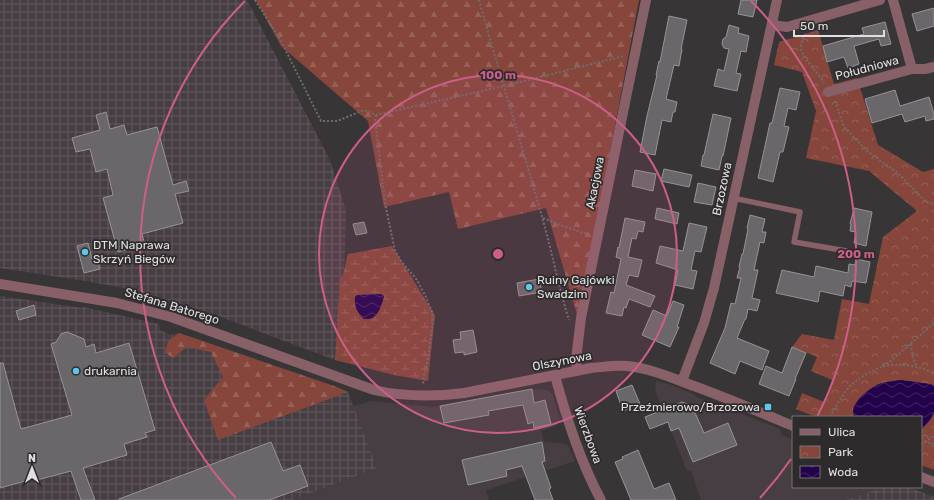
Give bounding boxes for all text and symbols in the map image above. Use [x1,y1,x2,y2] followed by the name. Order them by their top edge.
[794,12,884,38] scale bar
[800,19,828,33] text: 50 m
[834,53,900,83] street label: Południowa
[480,68,516,82] text: 100 m
[583,156,607,210] street label: Akacjowa
[710,161,734,217] street label: Brzozowa
[93,238,176,266] place label: DTM Naprawa Skrzyń Biegów
[80,247,90,257] marker: DTM Naprawa Skrzyń Biegów
[491,247,505,261] centre of rings
[837,247,875,261] text: 200 m
[537,273,615,301] place label: Ruiny Gajówki Swadzim
[524,282,534,292] marker: Ruiny Gajówki Swadzim
[123,285,221,327] street label: Stefana Batorego
[531,348,593,374] street label: Olszynowa
[84,364,137,378] place label: drukarnia
[71,366,81,376] marker: drukarnia
[621,400,760,414] place label: Przeźmierowo/Brzozowa
[763,402,773,412] marker: Przeźmierowo/Brzozowa
[571,404,605,466] street label: Wierzbowa
[792,416,922,488] legend
[828,425,855,439] text: Ulica
[828,445,854,459] text: Park
[12,448,52,488] north arrow
[28,452,36,465] text: N
[828,465,858,479] text: Woda

